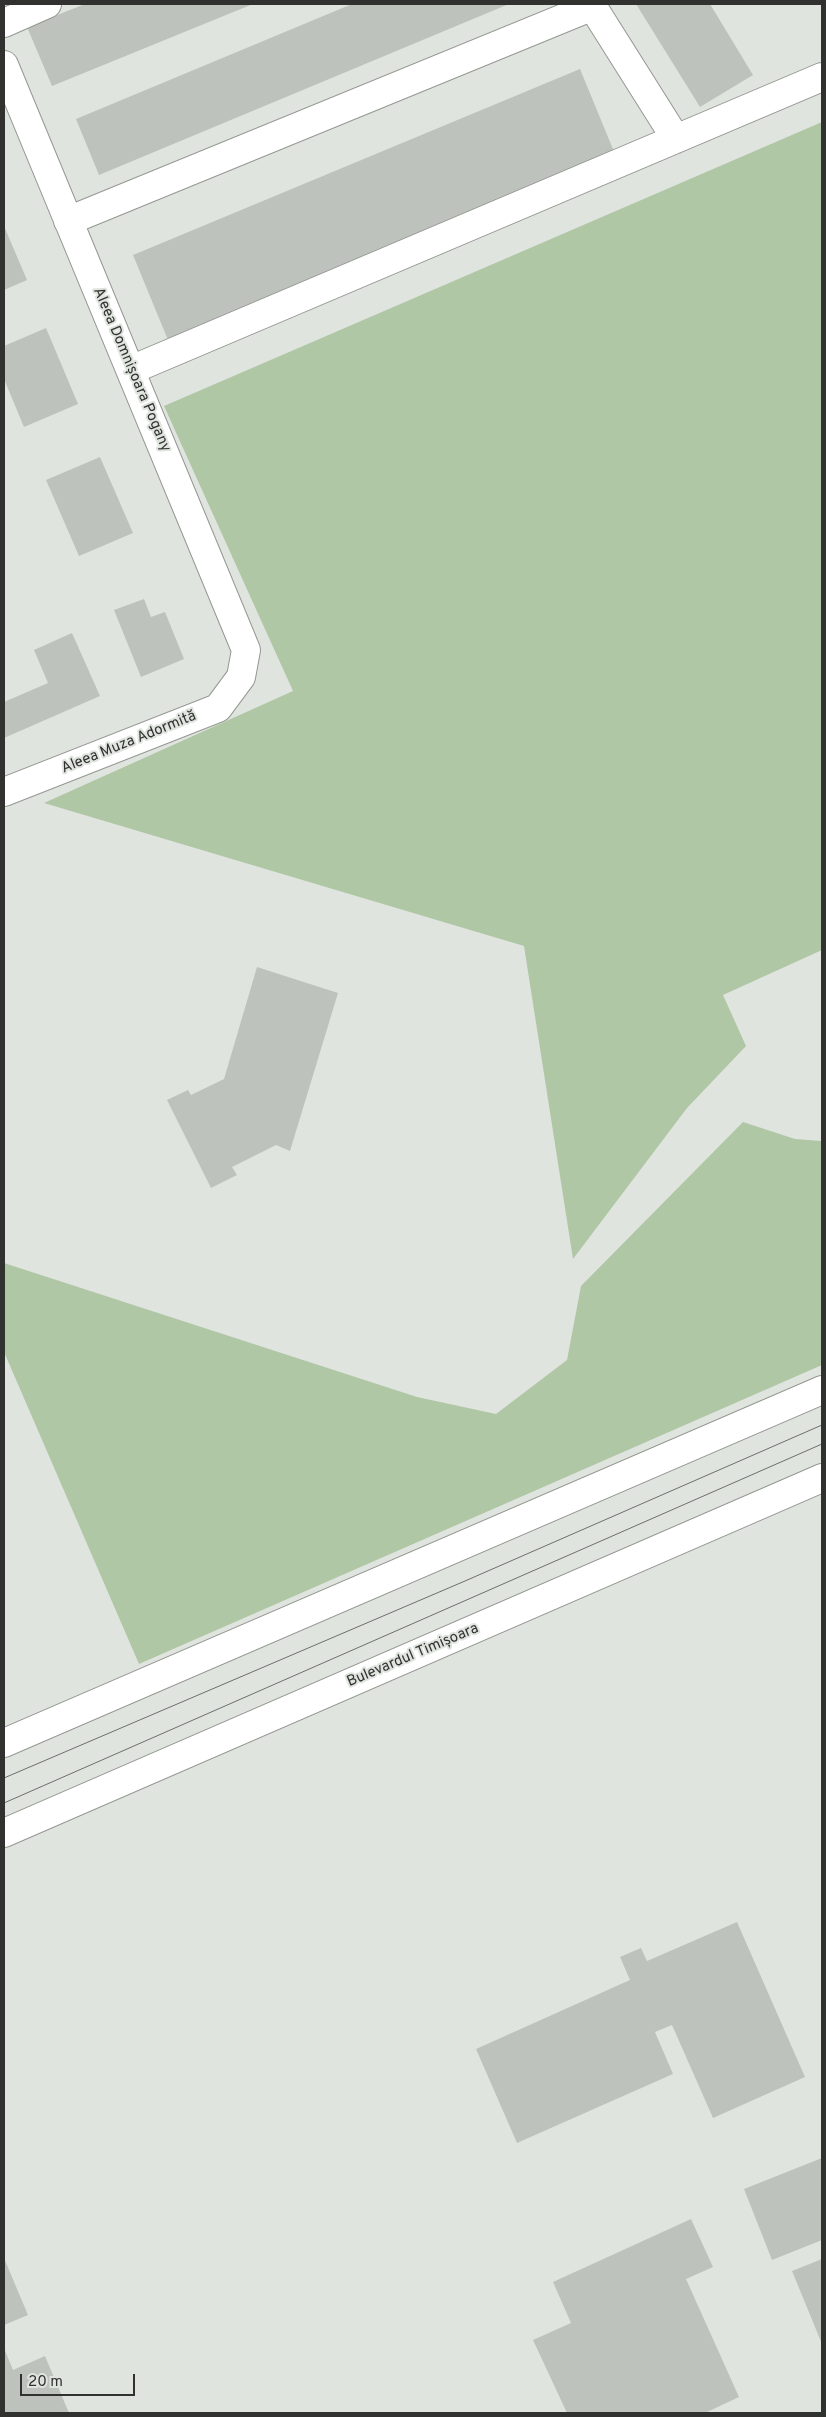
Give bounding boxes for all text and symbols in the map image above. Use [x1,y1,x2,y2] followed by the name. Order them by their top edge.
[88,285,174,455] street label: Aleea Domnișoara Pogany
[59,708,199,778] street label: Aleea Muza Adormită
[344,1620,482,1692] street label: Bulevardul Timișoara
[22,2364,138,2396] scale bar
[28,2373,63,2392] text: 20 m

